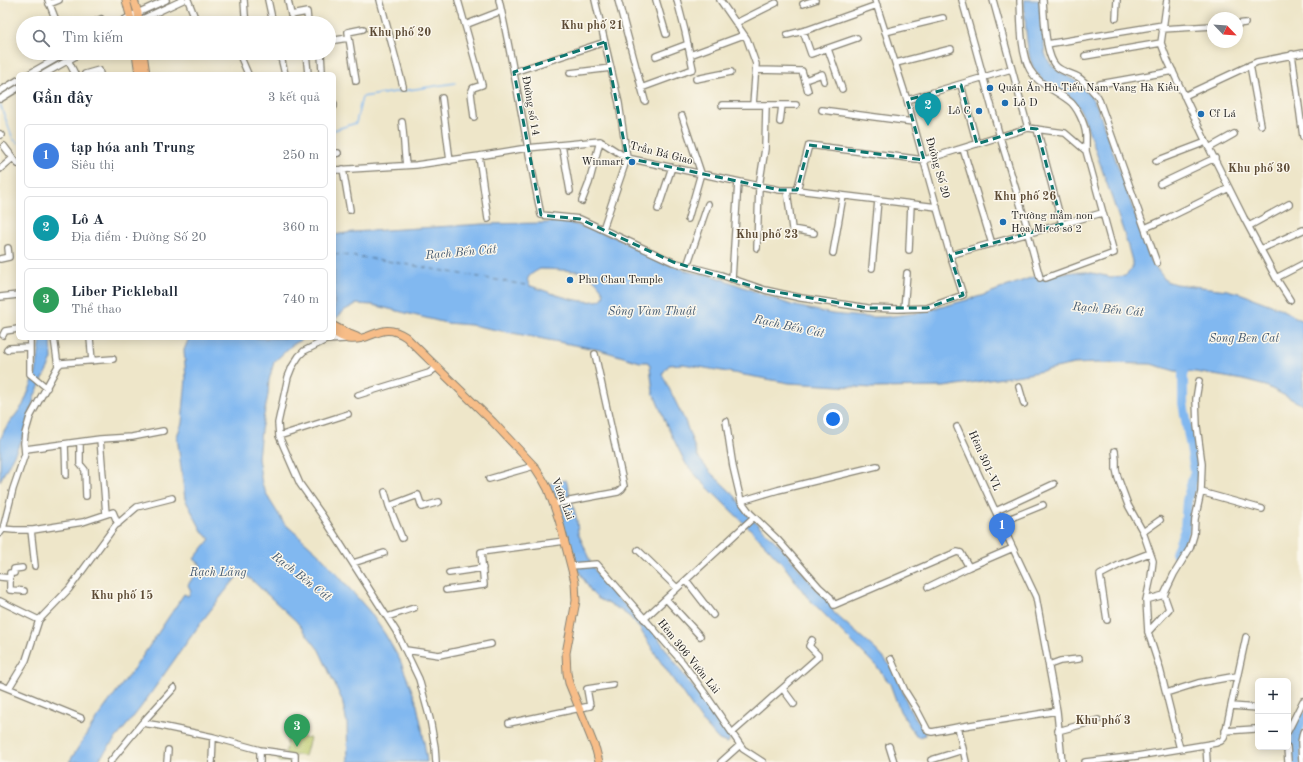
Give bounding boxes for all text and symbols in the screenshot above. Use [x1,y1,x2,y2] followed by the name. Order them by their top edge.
[1207,12,1243,48] north arrow
[16,16,336,60] search box
[561,19,623,32] district label: Khu phố 21
[369,26,431,39] district label: Khu phố 20
[30,27,52,49] icon: search
[62,31,124,46] text: Tìm kiếm
[519,75,542,137] street label: Đường số 14
[998,81,1179,94] place label: Quán Ăn Hủ Tiếu Nam Vang Hà Kiều
[985,83,995,93] marker: Quán Ăn Hủ Tiếu Nam Vang Hà Kiều
[32,90,93,107] text: Gần đây
[268,91,320,104] text: 3 kết quả
[915,93,941,126] pin: 2
[1000,98,1010,108] marker: Lô D
[1013,98,1038,109] place label: Lô D
[948,106,971,117] place label: Lô C
[974,106,984,116] marker: Lô C
[1196,109,1206,119] marker: Cf Lá
[1209,109,1236,120] place label: Cf Lá
[923,136,952,200] street label: Đường Số 20
[628,140,694,167] street label: Trần Bá Giao
[71,141,195,156] text: tạp hóa anh Trung
[42,149,50,162] text: 1
[282,149,319,162] text: 250 m
[581,157,624,168] place label: Winmart
[627,157,637,167] marker: Winmart
[71,159,114,172] text: Siêu thị
[1228,162,1290,175] district label: Khu phố 30
[994,190,1056,203] district label: Khu phố 26
[1011,210,1093,235] place label: Trường mầm non Họa Mi cơ sở 2
[71,213,104,228] text: Lô A
[998,217,1008,227] marker: Trường mầm non Họa Mi cơ sở 2
[42,221,50,234] text: 2
[282,221,319,234] text: 360 m
[736,228,798,241] district label: Khu phố 23
[71,231,206,244] text: Địa điểm · Đường Số 20
[424,244,497,262] water label: Rạch Bến Cát
[565,275,575,285] marker: Phu Chau Temple
[578,275,663,286] place label: Phu Chau Temple
[71,285,178,300] text: Liber Pickleball
[42,293,50,306] text: 3
[282,293,319,306] text: 740 m
[1071,301,1144,319] water label: Rạch Bến Cát
[71,303,121,316] text: Thể thao
[608,306,696,318] water label: Sông Vàm Thuật
[752,314,825,340] water label: Rạch Bến Cát
[1209,333,1280,345] water label: Song Ben Cat
[823,409,843,429] your location
[966,429,1002,493] street label: Hẻm 301-VL
[549,476,575,522] street label: Vườn Lài
[989,513,1015,546] pin: 1
[268,550,333,604] water label: Rạch Bến Cát
[189,567,247,579] water label: Rạch Lăng
[91,589,153,602] district label: Khu phố 15
[655,618,721,696] street label: Hẻm 306 Vườn Lài
[1255,678,1291,750] map controls
[1255,678,1291,714] button: +
[284,714,310,747] pin: 3
[1075,714,1131,727] district label: Khu phố 3
[1255,714,1291,750] button: −

